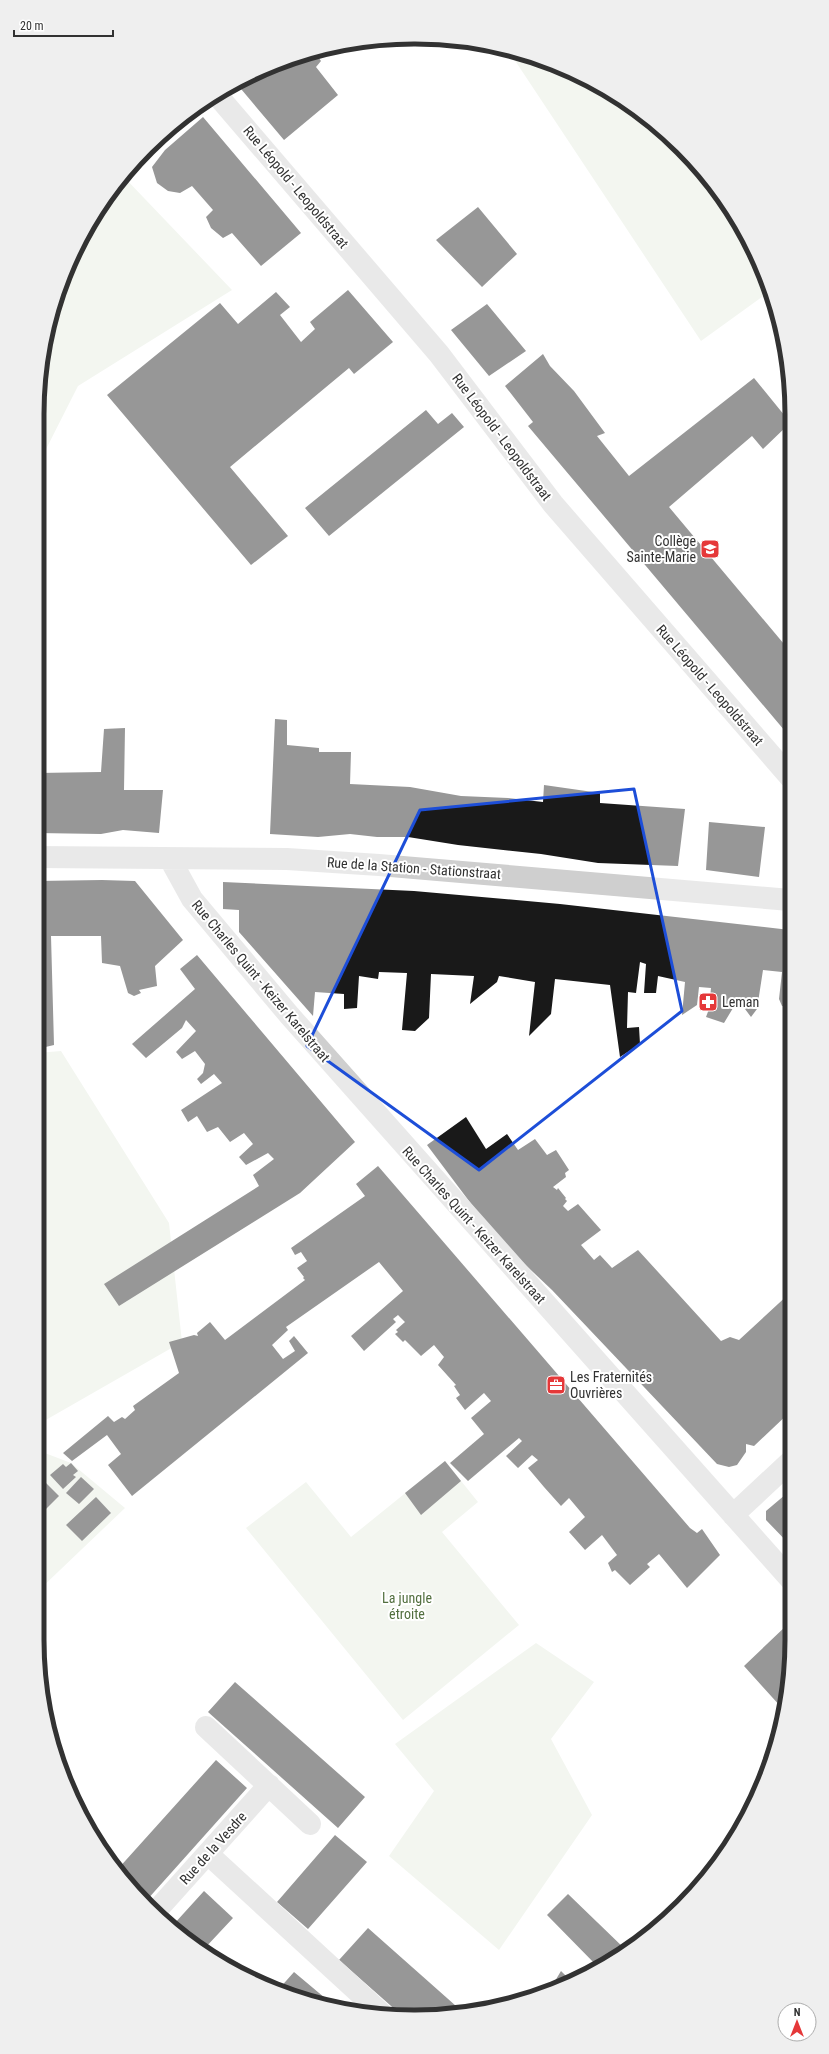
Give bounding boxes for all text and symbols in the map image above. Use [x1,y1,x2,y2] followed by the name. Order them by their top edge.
[14,12,113,38] scale bar
[20,19,44,33] text: 20 m
[240,123,352,251] street label: Rue Léopold - Leopoldstraat
[449,370,555,504] street label: Rue Léopold - Leopoldstraat
[627,533,696,565] place label: Collège Sainte-Marie
[699,538,721,560] school or university icon: Collège Sainte-Marie
[653,621,767,749] street label: Rue Léopold - Leopoldstraat
[326,854,502,882] street label: Rue de la Station - Stationstraat
[189,897,333,1065] street label: Rue Charles Quint - Keizer Karelstraat
[697,991,719,1013] pharmacy icon: Leman
[722,994,759,1010] place label: Leman
[399,1143,549,1307] street label: Rue Charles Quint - Keizer Karelstraat
[570,1369,652,1401] place label: Les Fraternités Ouvrières
[545,1374,567,1396] office icon: Les Fraternités Ouvrières
[382,1590,432,1622] park label: La jungle étroite
[176,1808,250,1888] street label: Rue de la Vesdre
[777,2002,817,2042] north arrow
[794,2006,801,2019] text: N

